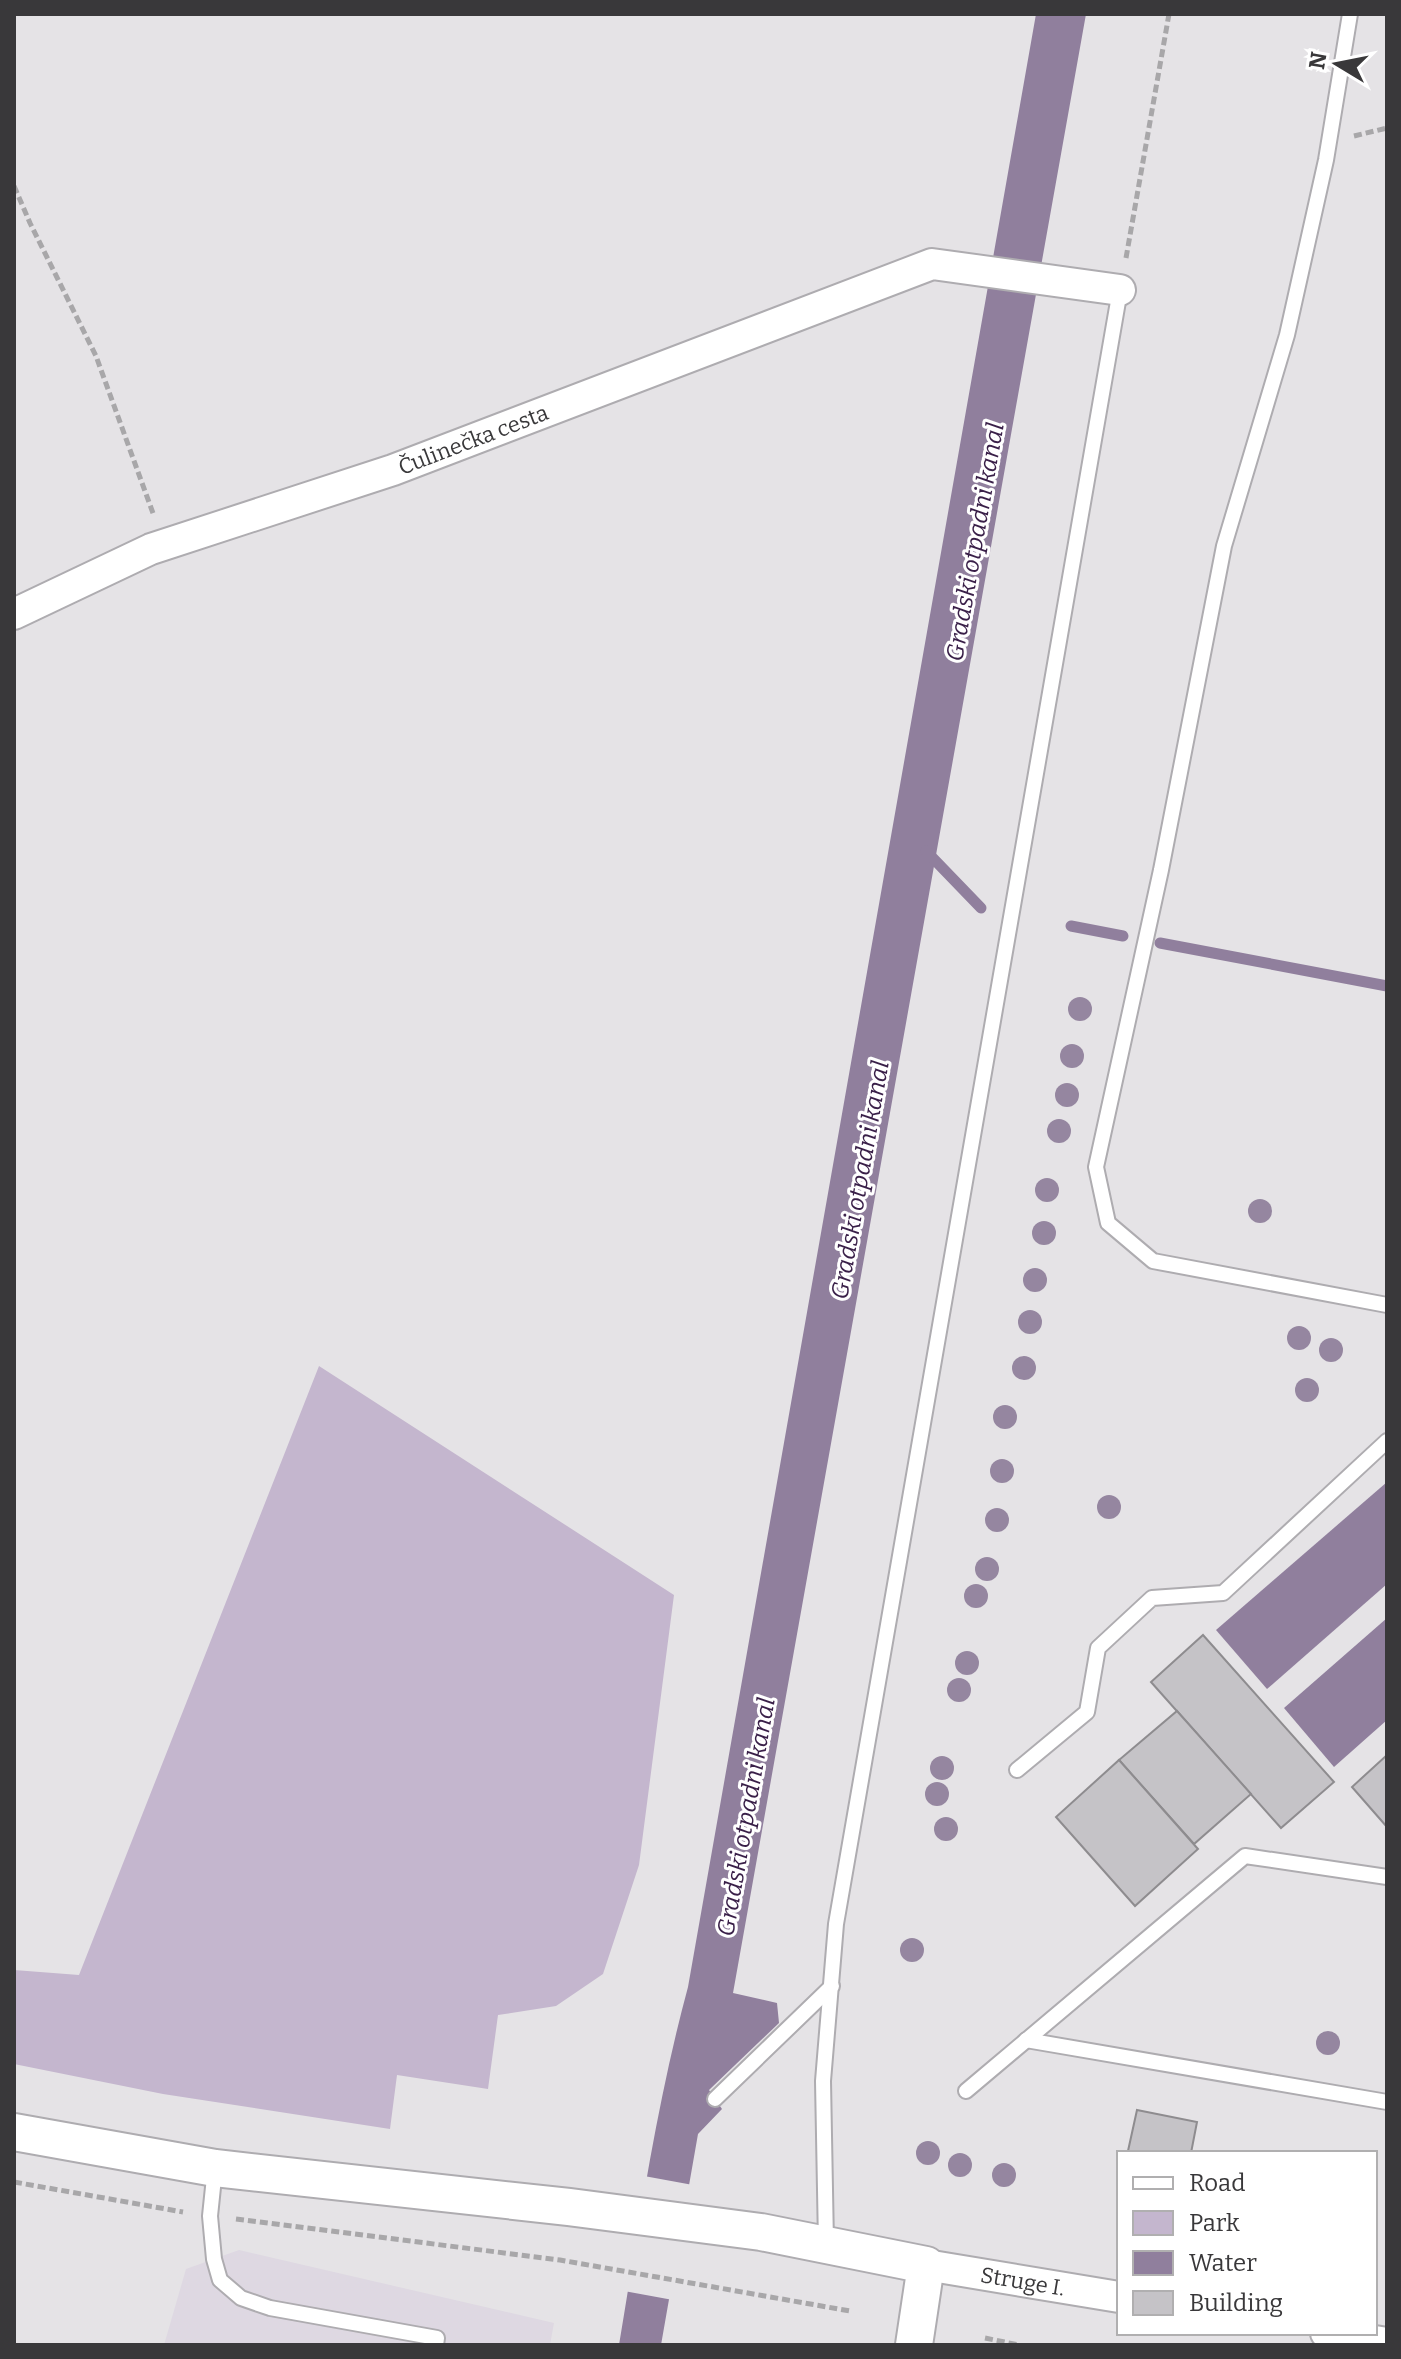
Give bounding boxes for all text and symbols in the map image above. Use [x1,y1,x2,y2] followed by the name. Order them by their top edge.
[1297,24,1377,104] north arrow
[1303,50,1333,71] text: N
[394,399,552,481] street label: Čulinečka cesta
[940,421,1010,663] water label: Gradski otpadni kanal
[825,1059,895,1301] water label: Gradski otpadni kanal
[711,1696,781,1938] water label: Gradski otpadni kanal
[1117,2151,1377,2335] legend
[1189,2169,1245,2197] text: Road
[1189,2209,1240,2237] text: Park
[1189,2249,1257,2277] text: Water
[978,2261,1067,2302] street label: Struge I.
[1189,2289,1283,2317] text: Building

